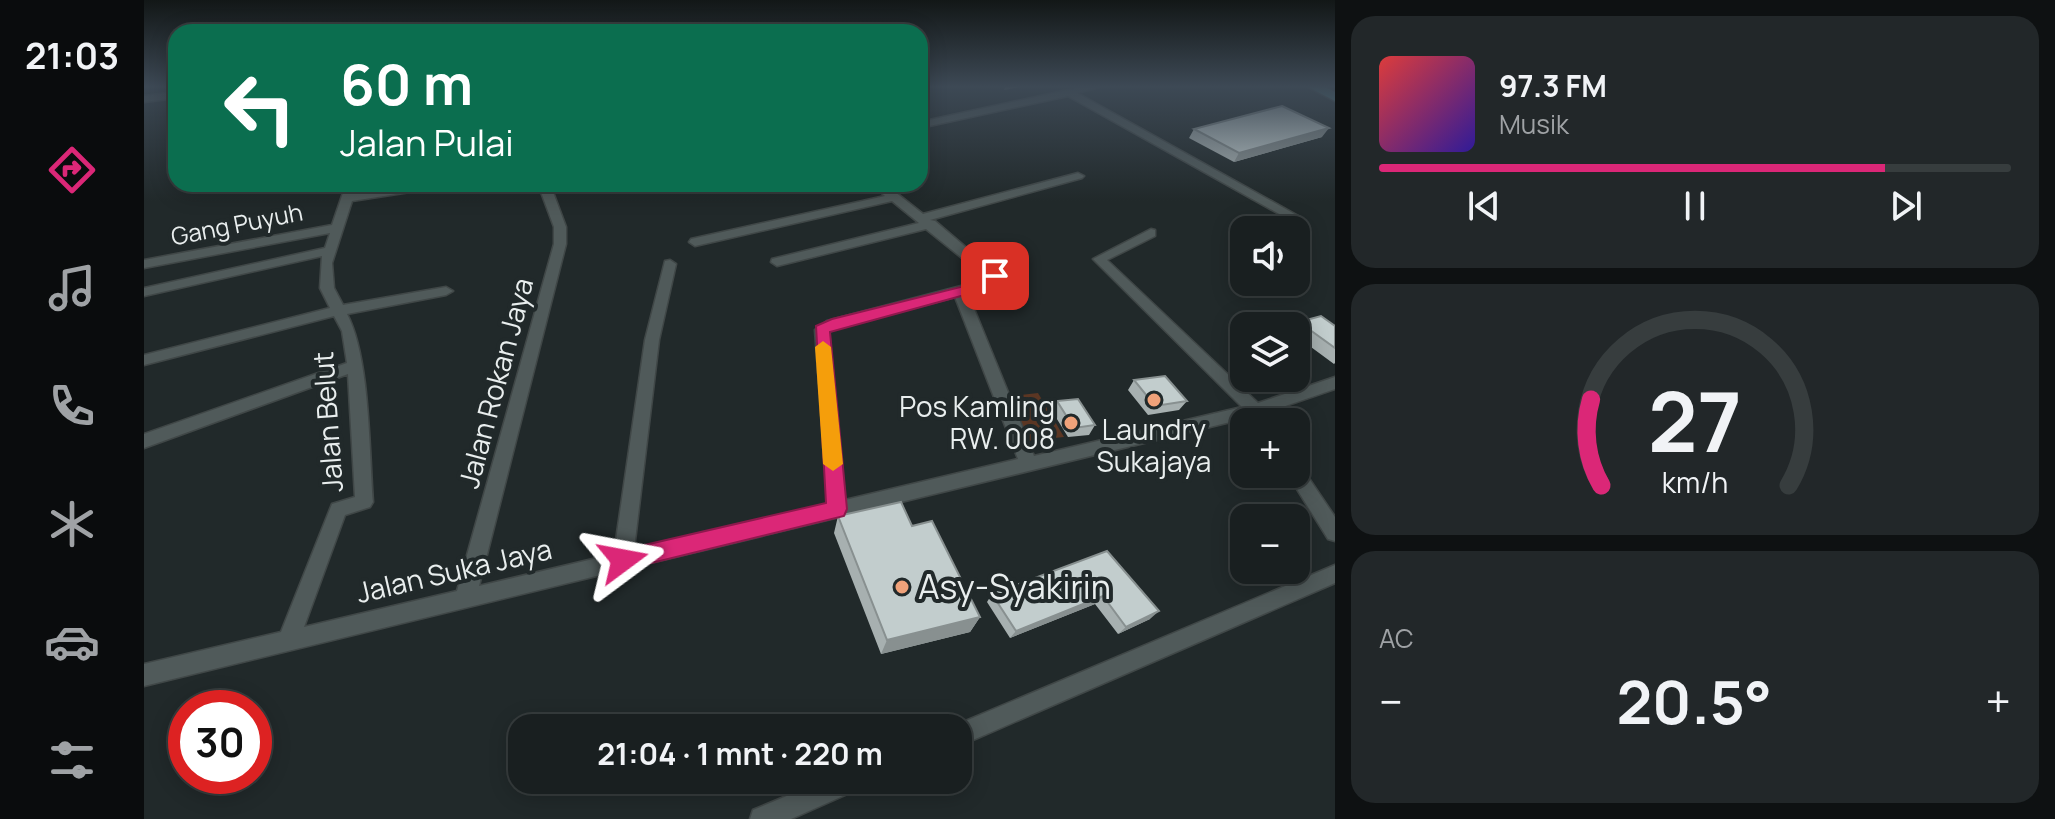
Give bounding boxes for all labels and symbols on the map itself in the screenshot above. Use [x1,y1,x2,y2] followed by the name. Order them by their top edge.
[168,195,305,252] street label: Gang Puyuh
[961,242,1029,310] pin
[449,273,541,492] street label: Jalan Rokan Jaya
[303,351,351,494] street label: Jalan Belut
[899,387,1055,457] place label: Pos Kamling RW. 008
[1145,391,1163,409] marker: Laundry Sukajaya
[1097,410,1211,480] place label: Laundry Sukajaya
[1062,414,1080,432] marker: Pos Kamling RW. 008
[581,518,665,602] position arrow
[352,529,555,611] street label: Jalan Suka Jaya
[918,563,1111,609] place label: Asy-Syakirin
[893,578,911,596] marker: Asy-Syakirin
[168,690,272,794] speed limit sign: 30

